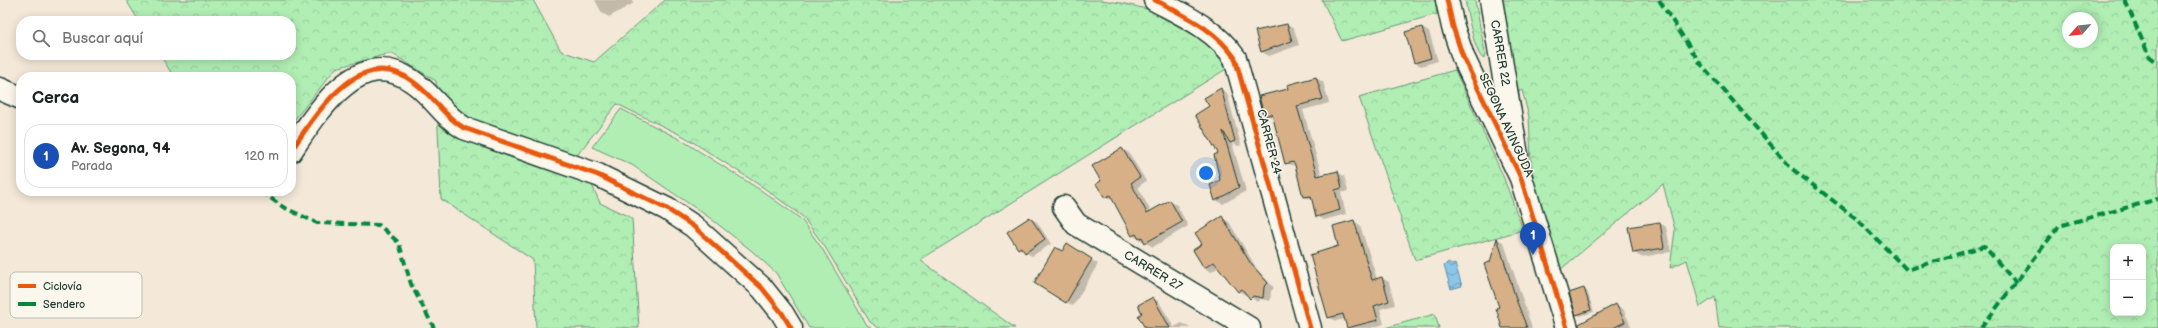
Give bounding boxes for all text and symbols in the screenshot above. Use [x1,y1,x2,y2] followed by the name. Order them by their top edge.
[2062,12,2098,48] north arrow
[16,16,296,60] search box
[1487,19,1513,87] street label: CARRER 22
[30,27,52,49] icon: search
[62,29,143,48] text: Buscar aquí
[1475,71,1537,180] street label: SEGONA AVINGUDA
[32,88,79,108] text: Cerca
[1253,108,1285,177] street label: CARRER 24
[71,139,170,158] text: Av. Segona, 94
[43,148,49,164] text: 1
[244,148,279,164] text: 120 m
[71,158,113,174] text: Parada
[1196,163,1216,183] your location
[1520,222,1546,255] pin: 1
[2110,244,2146,316] map controls
[2110,244,2146,280] button: +
[1121,248,1185,294] street label: CARRER 27
[10,272,142,318] legend
[43,280,82,293] text: Ciclovía
[2110,280,2146,316] button: −
[43,298,85,311] text: Sendero

